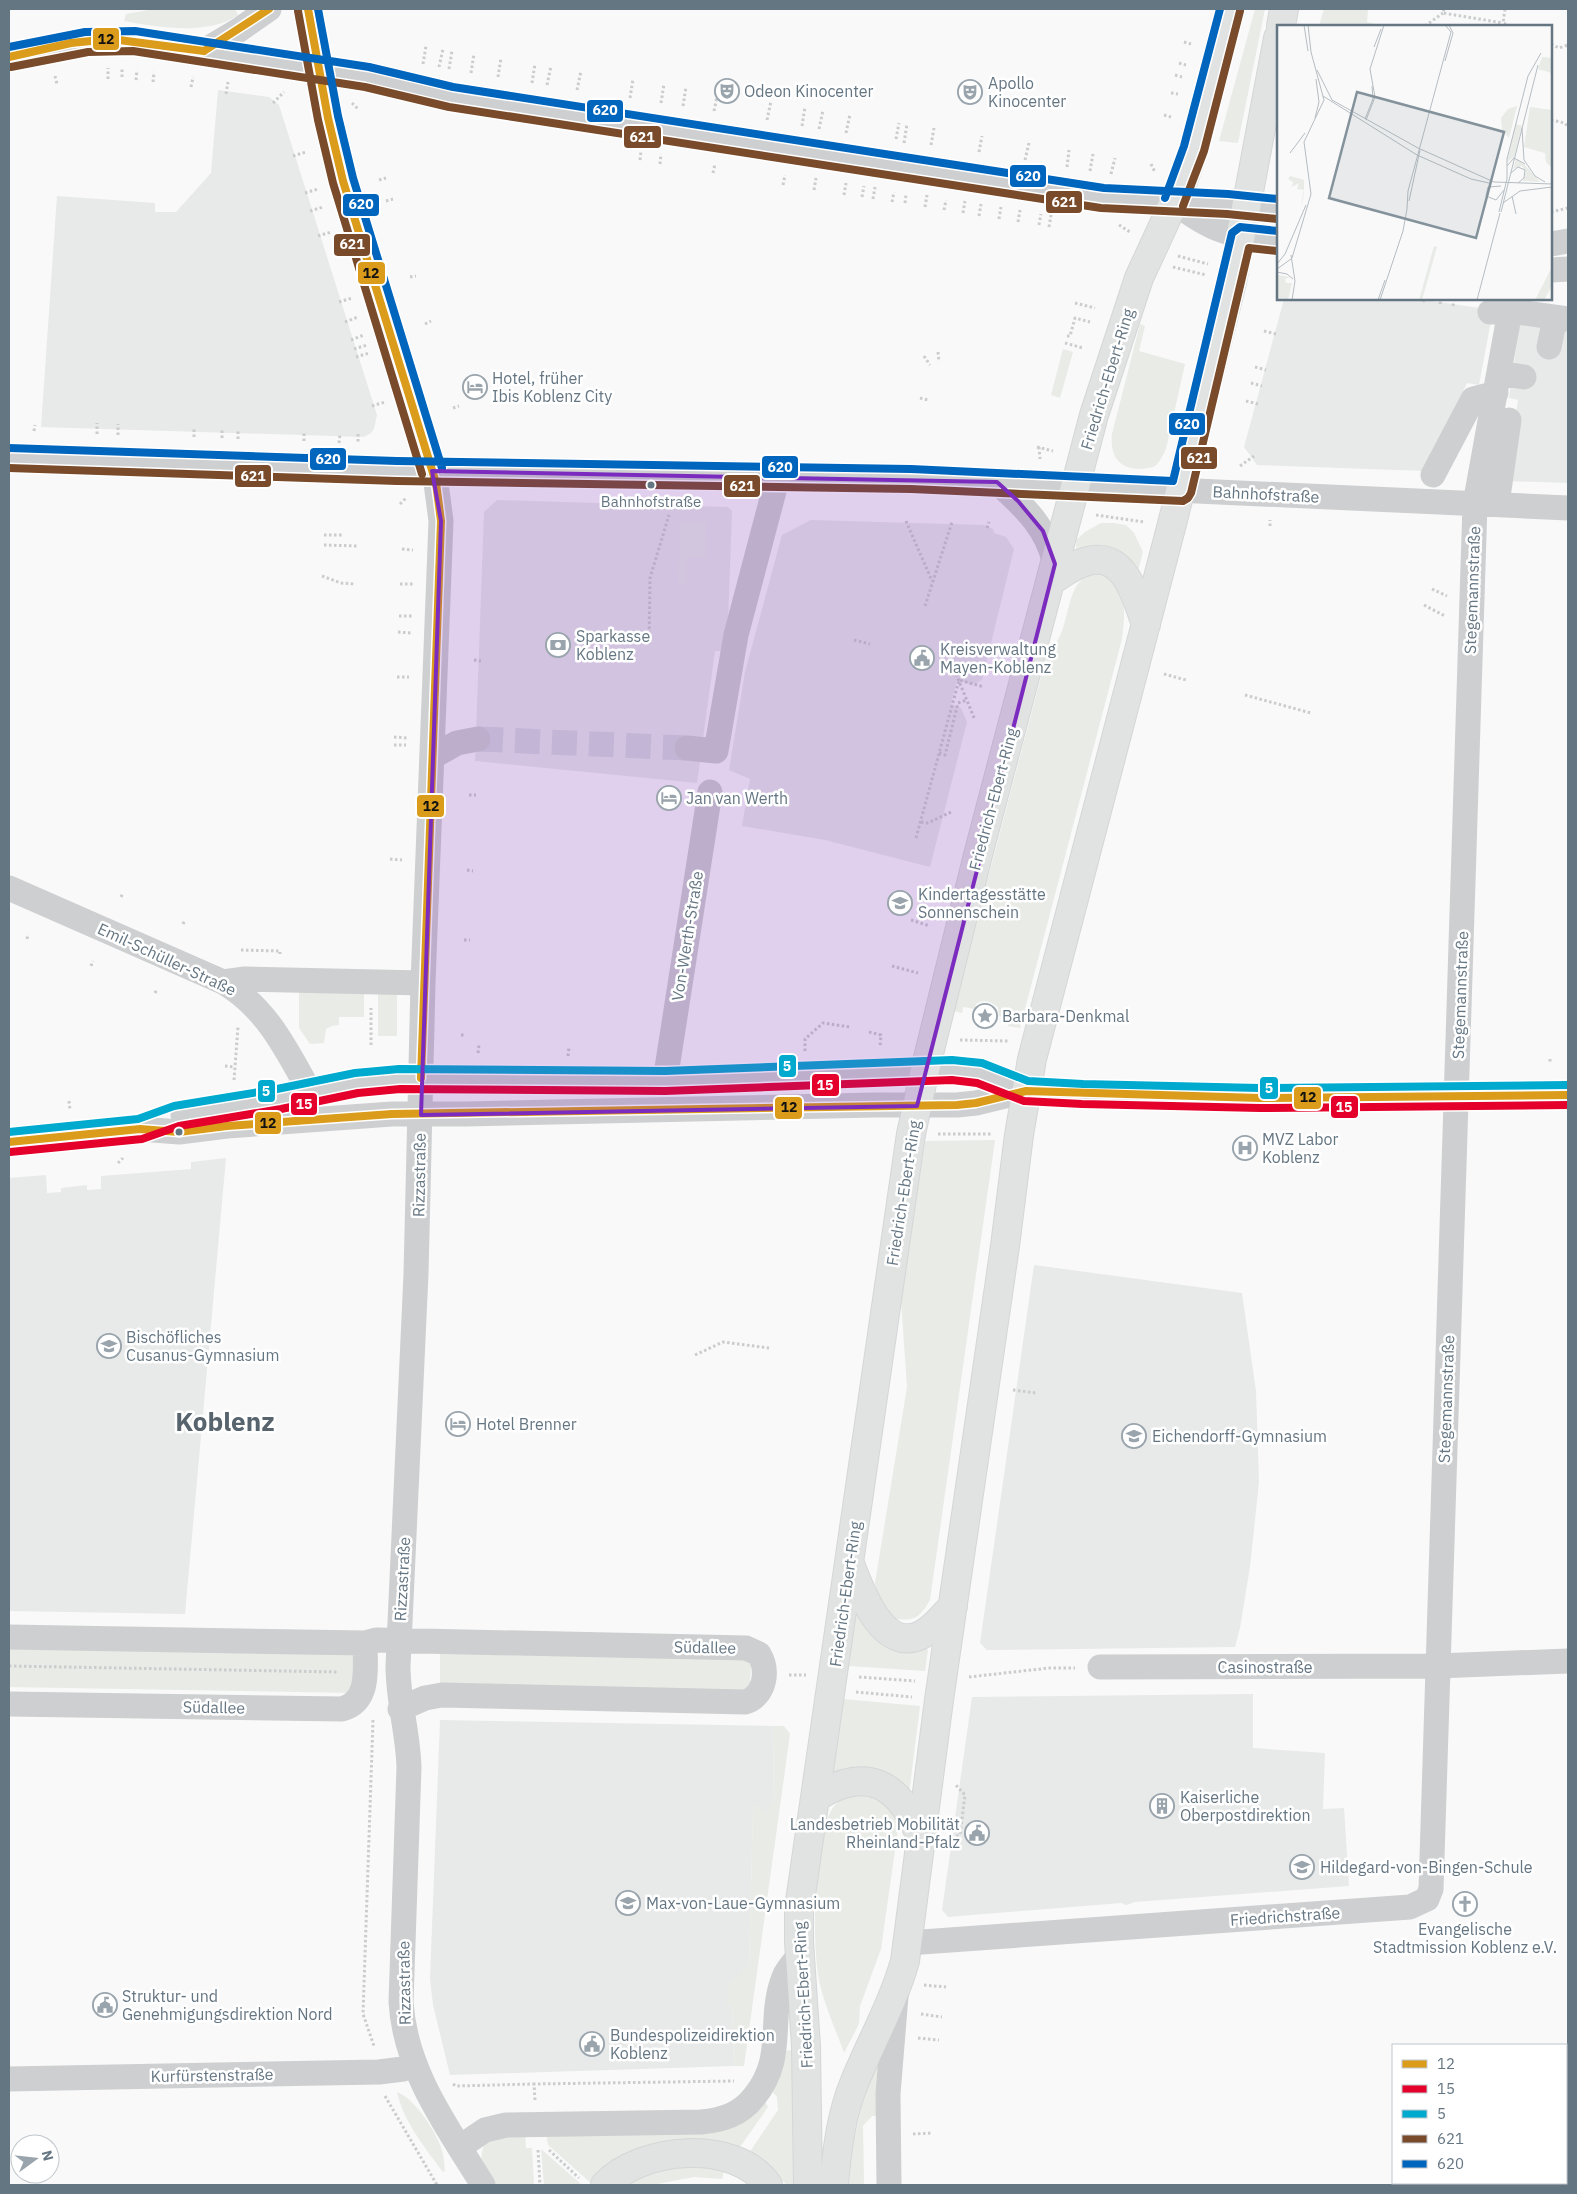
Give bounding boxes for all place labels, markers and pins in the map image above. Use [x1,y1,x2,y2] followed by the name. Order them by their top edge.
[988,73,1066,111] place label: Apollo Kinocenter
[714,78,740,104] theatre icon: Odeon Kinocenter
[957,79,983,105] theatre icon: Apollo Kinocenter
[744,81,874,101] place label: Odeon Kinocenter
[492,368,612,406] place label: Hotel, früher Ibis Koblenz City
[462,374,488,400] hotel icon: Hotel, früher Ibis Koblenz City
[646,480,656,490] marker: Bahnhofstraße
[601,492,701,511] place label: Bahnhofstraße
[576,626,650,664] place label: Sparkasse Koblenz
[545,632,571,658] bank icon: Sparkasse Koblenz
[940,639,1056,677] place label: Kreisverwaltung Mayen-Koblenz
[909,645,935,671] public building icon: Kreisverwaltung Mayen-Koblenz
[656,785,682,811] hotel icon: Jan van Werth
[686,788,788,808] place label: Jan van Werth
[918,884,1046,922] place label: Kindertagesstätte Sonnenschein
[887,890,913,916] school or university icon: Kindertagesstätte Sonnenschein
[972,1003,998,1029] place icon: Barbara-Denkmal
[1002,1006,1129,1026] place label: Barbara-Denkmal
[174,1127,184,1137] unlabelled marker
[1262,1129,1339,1167] place label: MVZ Labor Koblenz
[1232,1135,1258,1161] hospital icon: MVZ Labor Koblenz
[126,1327,279,1365] place label: Bischöfliches Cusanus-Gymnasium
[96,1333,122,1359] school or university icon: Bischöfliches Cusanus-Gymnasium
[445,1411,471,1437] hotel icon: Hotel Brenner
[476,1414,577,1434] place label: Hotel Brenner
[1121,1423,1147,1449] school or university icon: Eichendorff-Gymnasium
[1152,1426,1327,1446] place label: Eichendorff-Gymnasium
[1180,1787,1311,1825] place label: Kaiserliche Oberpostdirektion
[1149,1793,1175,1819] building icon: Kaiserliche Oberpostdirektion
[790,1814,960,1852] place label: Landesbetrieb Mobilität Rheinland-Pfalz
[964,1820,990,1846] public building icon: Landesbetrieb Mobilität Rheinland-Pfalz
[1289,1854,1315,1880] school or university icon: Hildegard-von-Bingen-Schule
[1320,1857,1533,1877] place label: Hildegard-von-Bingen-Schule
[615,1890,641,1916] school or university icon: Max-von-Laue-Gymnasium
[1452,1891,1478,1917] church icon: Evangelische Stadtmission Koblenz e.V.
[646,1893,840,1913] place label: Max-von-Laue-Gymnasium
[1373,1919,1557,1957] place label: Evangelische Stadtmission Koblenz e.V.
[122,1986,333,2024] place label: Struktur- und Genehmigungsdirektion Nord
[92,1992,118,2018] public building icon: Struktur- und Genehmigungsdirektion Nord
[610,2025,775,2063] place label: Bundespolizeidirektion Koblenz
[579,2031,605,2057] public building icon: Bundespolizeidirektion Koblenz

